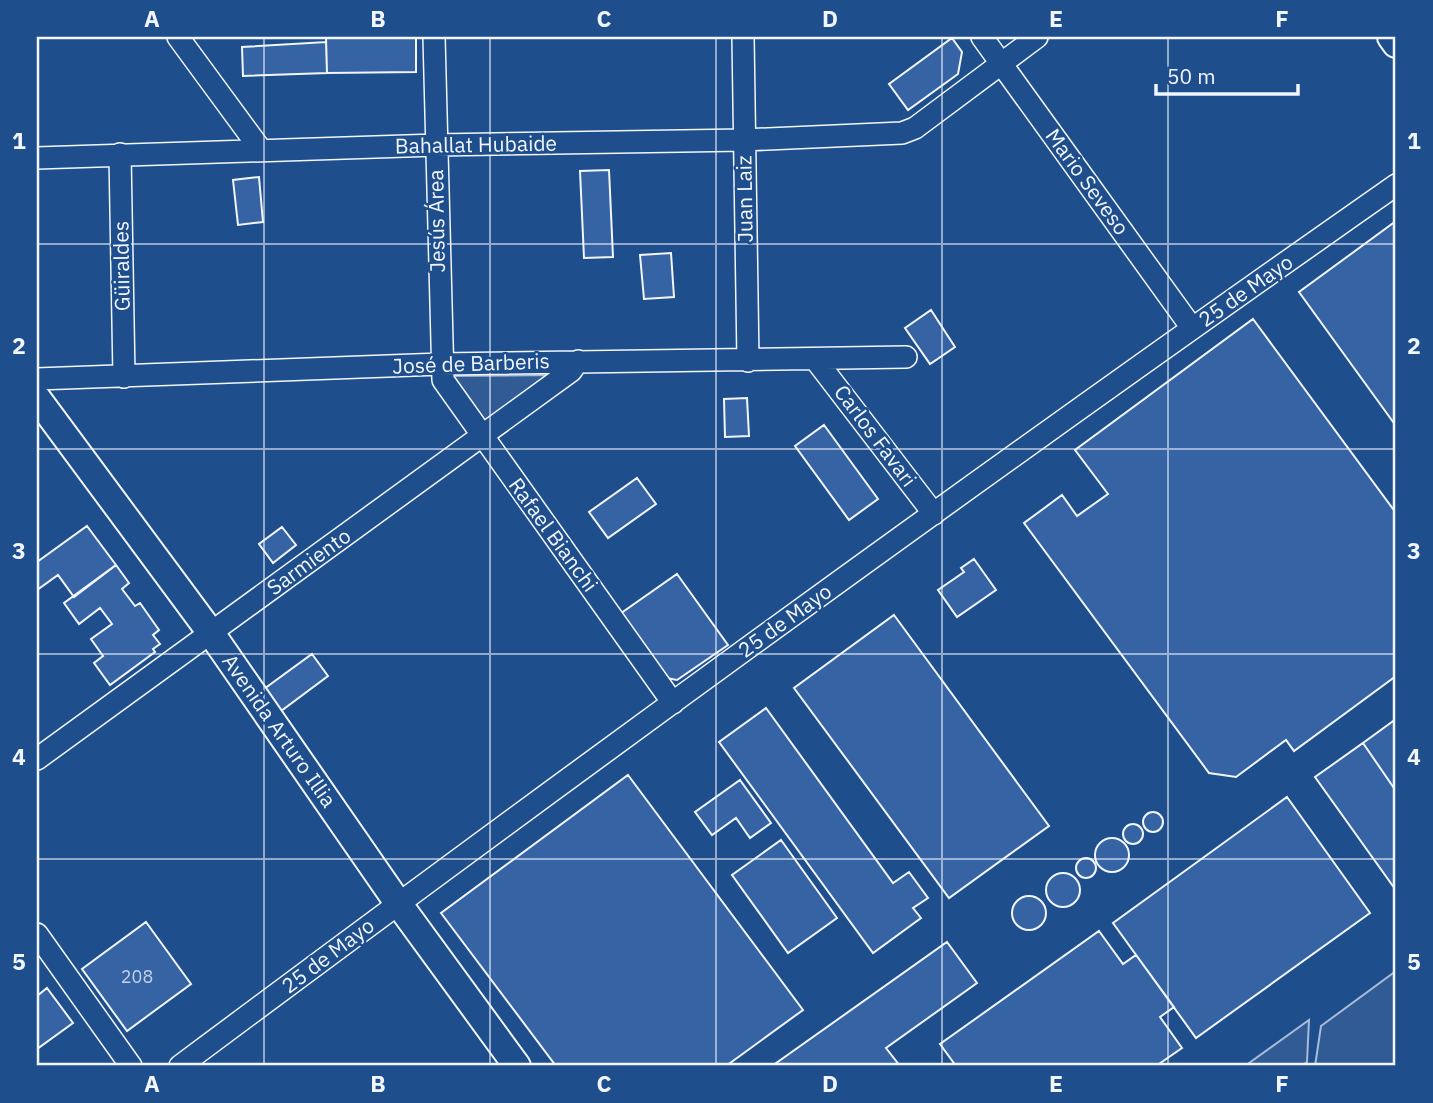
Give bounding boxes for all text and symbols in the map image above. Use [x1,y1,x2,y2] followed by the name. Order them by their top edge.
[144,3,160,33] text: A
[370,3,386,33] text: B
[597,3,612,33] text: C
[822,3,838,33] text: D
[1049,3,1063,33] text: E
[1275,3,1289,33] text: F
[1156,52,1298,96] scale bar
[1167,62,1216,90] text: 50 m
[1040,123,1136,240] street label: Mario Seveso
[12,125,26,155] text: 1
[1407,125,1421,155] text: 1
[395,129,557,159] street label: Bahallat Hubaide
[729,155,759,243] street label: Juan Laiz
[421,169,451,273] street label: Jesús Área
[106,221,136,311] street label: Güiraldes
[1193,247,1298,333] street label: 25 de Mayo
[12,330,26,360] text: 2
[1407,330,1421,360] text: 2
[392,346,550,380] street label: José de Barberis
[828,379,923,492] street label: Carlos Favari
[503,472,605,597] street label: Rafael Bianchi
[261,521,356,601] street label: Sarmiento
[12,535,26,565] text: 3
[1407,535,1421,565] text: 3
[732,577,837,664] street label: 25 de Mayo
[216,648,343,813] street label: Avenida Arturo Illia
[12,741,26,771] text: 4
[1407,741,1421,771] text: 4
[275,911,379,999] street label: 25 de Mayo
[12,946,26,976] text: 5
[1407,946,1421,976] text: 5
[121,965,153,988] house number: 208
[144,1068,160,1098] text: A
[370,1068,386,1098] text: B
[597,1068,612,1098] text: C
[822,1068,838,1098] text: D
[1049,1068,1063,1098] text: E
[1275,1068,1289,1098] text: F

